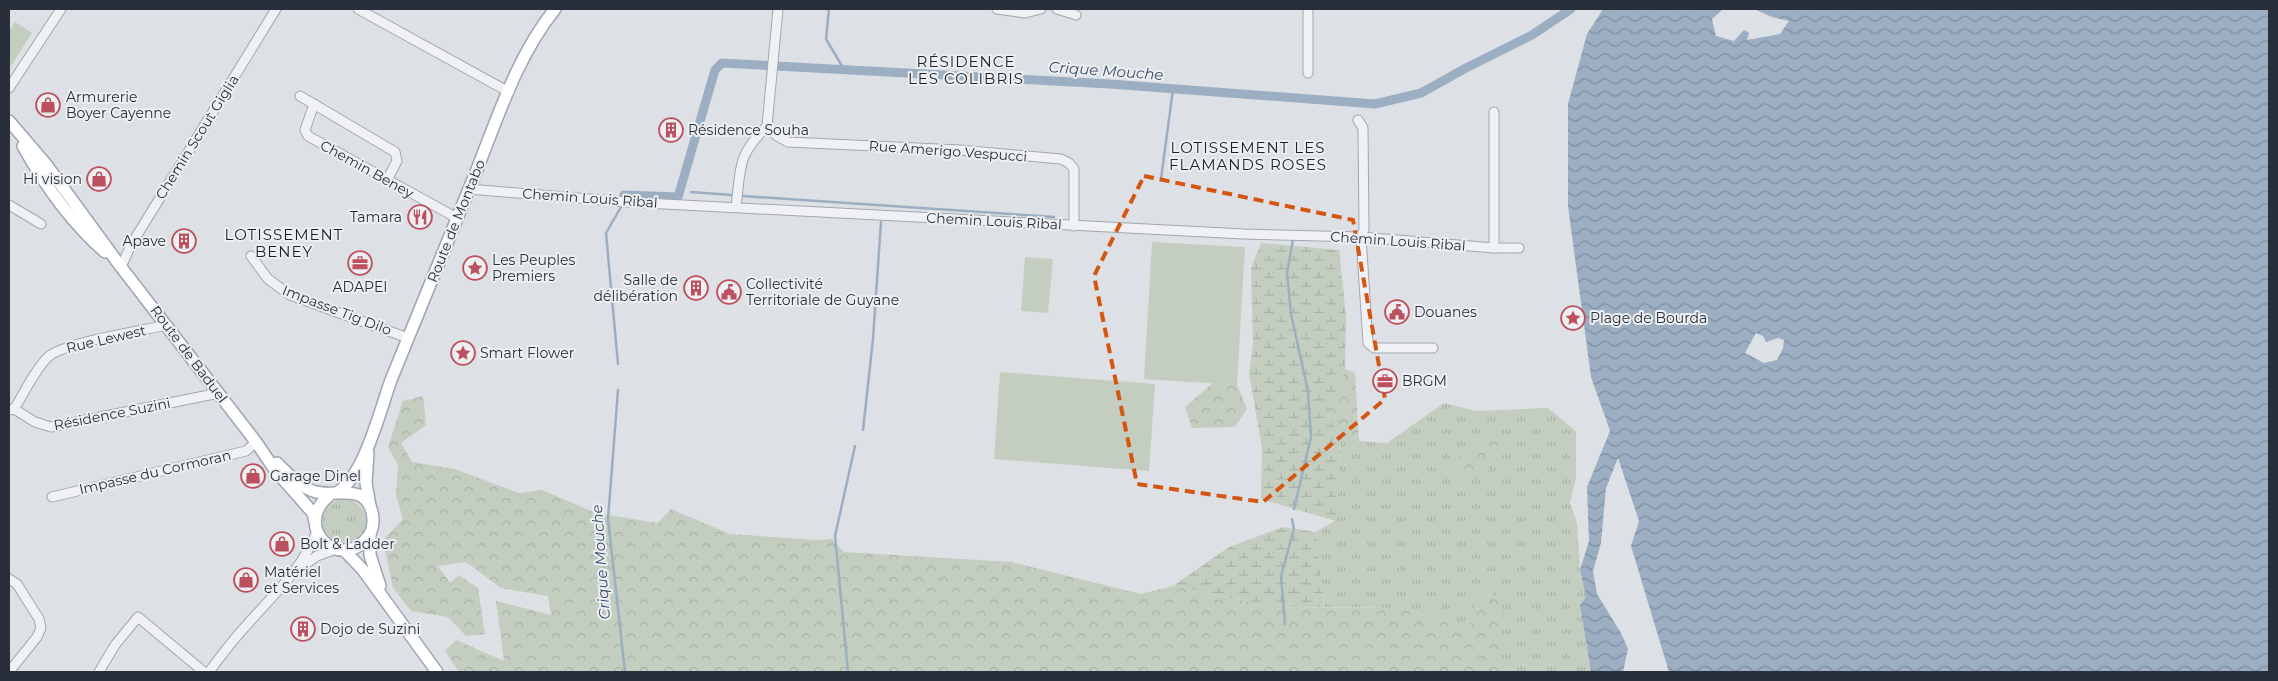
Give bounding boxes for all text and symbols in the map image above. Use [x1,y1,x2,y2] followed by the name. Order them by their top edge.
[908,52,1024,88] district label: RÉSIDENCE LES COLIBRIS
[1048,57,1164,84] water label: Crique Mouche
[151,71,243,203] street label: Chemin Scout Giglia
[66,88,171,122] place label: Armurerie Boyer Cayenne
[35,92,61,118] shop icon: Armurerie Boyer Cayenne
[658,117,684,143] building icon: Résidence Souha
[688,121,809,139] place label: Résidence Souha
[317,136,417,202] street label: Chemin Beney
[868,136,1028,166] street label: Rue Amerigo Vespucci
[1169,138,1327,174] district label: LOTISSEMENT LES FLAMANDS ROSES
[423,157,489,285] street label: Route de Montabo
[86,166,112,192] shop icon: Hi vision
[23,170,82,188] place label: Hi vision
[522,184,658,212] street label: Chemin Louis Ribal
[407,204,433,230] restaurant icon: Tamara
[350,208,402,226] place label: Tamara
[926,208,1062,234] street label: Chemin Louis Ribal
[225,225,343,261] district label: LOTISSEMENT BENEY
[1330,227,1466,255] street label: Chemin Louis Ribal
[171,228,197,254] building icon: Apave
[123,232,166,250] place label: Apave
[347,250,373,276] office icon: ADAPEI
[492,251,576,285] place label: Les Peuples Premiers
[462,255,488,281] place icon: Les Peuples Premiers
[594,271,678,305] place label: Salle de délibération
[683,275,709,301] building icon: Salle de délibération
[746,275,899,309] place label: Collectivité Territoriale de Guyane
[332,278,388,296] place label: ADAPEI
[716,279,742,305] public building icon: Collectivité Territoriale de Guyane
[280,281,394,339] street label: Impasse Tig Dilo
[1384,299,1410,325] public building icon: Douanes
[146,302,232,406] street label: Route de Baduel
[1414,303,1477,321] place label: Douanes
[1560,305,1586,331] place icon: Plage de Bourda
[1590,309,1707,327] place label: Plage de Bourda
[64,321,148,357] street label: Rue Lewest
[450,340,476,366] place icon: Smart Flower
[480,344,575,362] place label: Smart Flower
[1372,368,1398,394] office icon: BRGM
[1402,372,1447,390] place label: BRGM
[52,394,172,434] street label: Résidence Suzini
[77,446,233,498] street label: Impasse du Cormoran
[240,463,266,489] shop icon: Garage Dinel
[270,467,361,485] place label: Garage Dinel
[587,504,614,620] water label: Crique Mouche
[269,531,295,557] shop icon: Bolt & Ladder
[300,535,395,553] place label: Bolt & Ladder
[264,563,339,597] place label: Matériel et Services
[233,567,259,593] shop icon: Matériel et Services
[290,616,316,642] building icon: Dojo de Suzini
[320,620,420,638] place label: Dojo de Suzini

